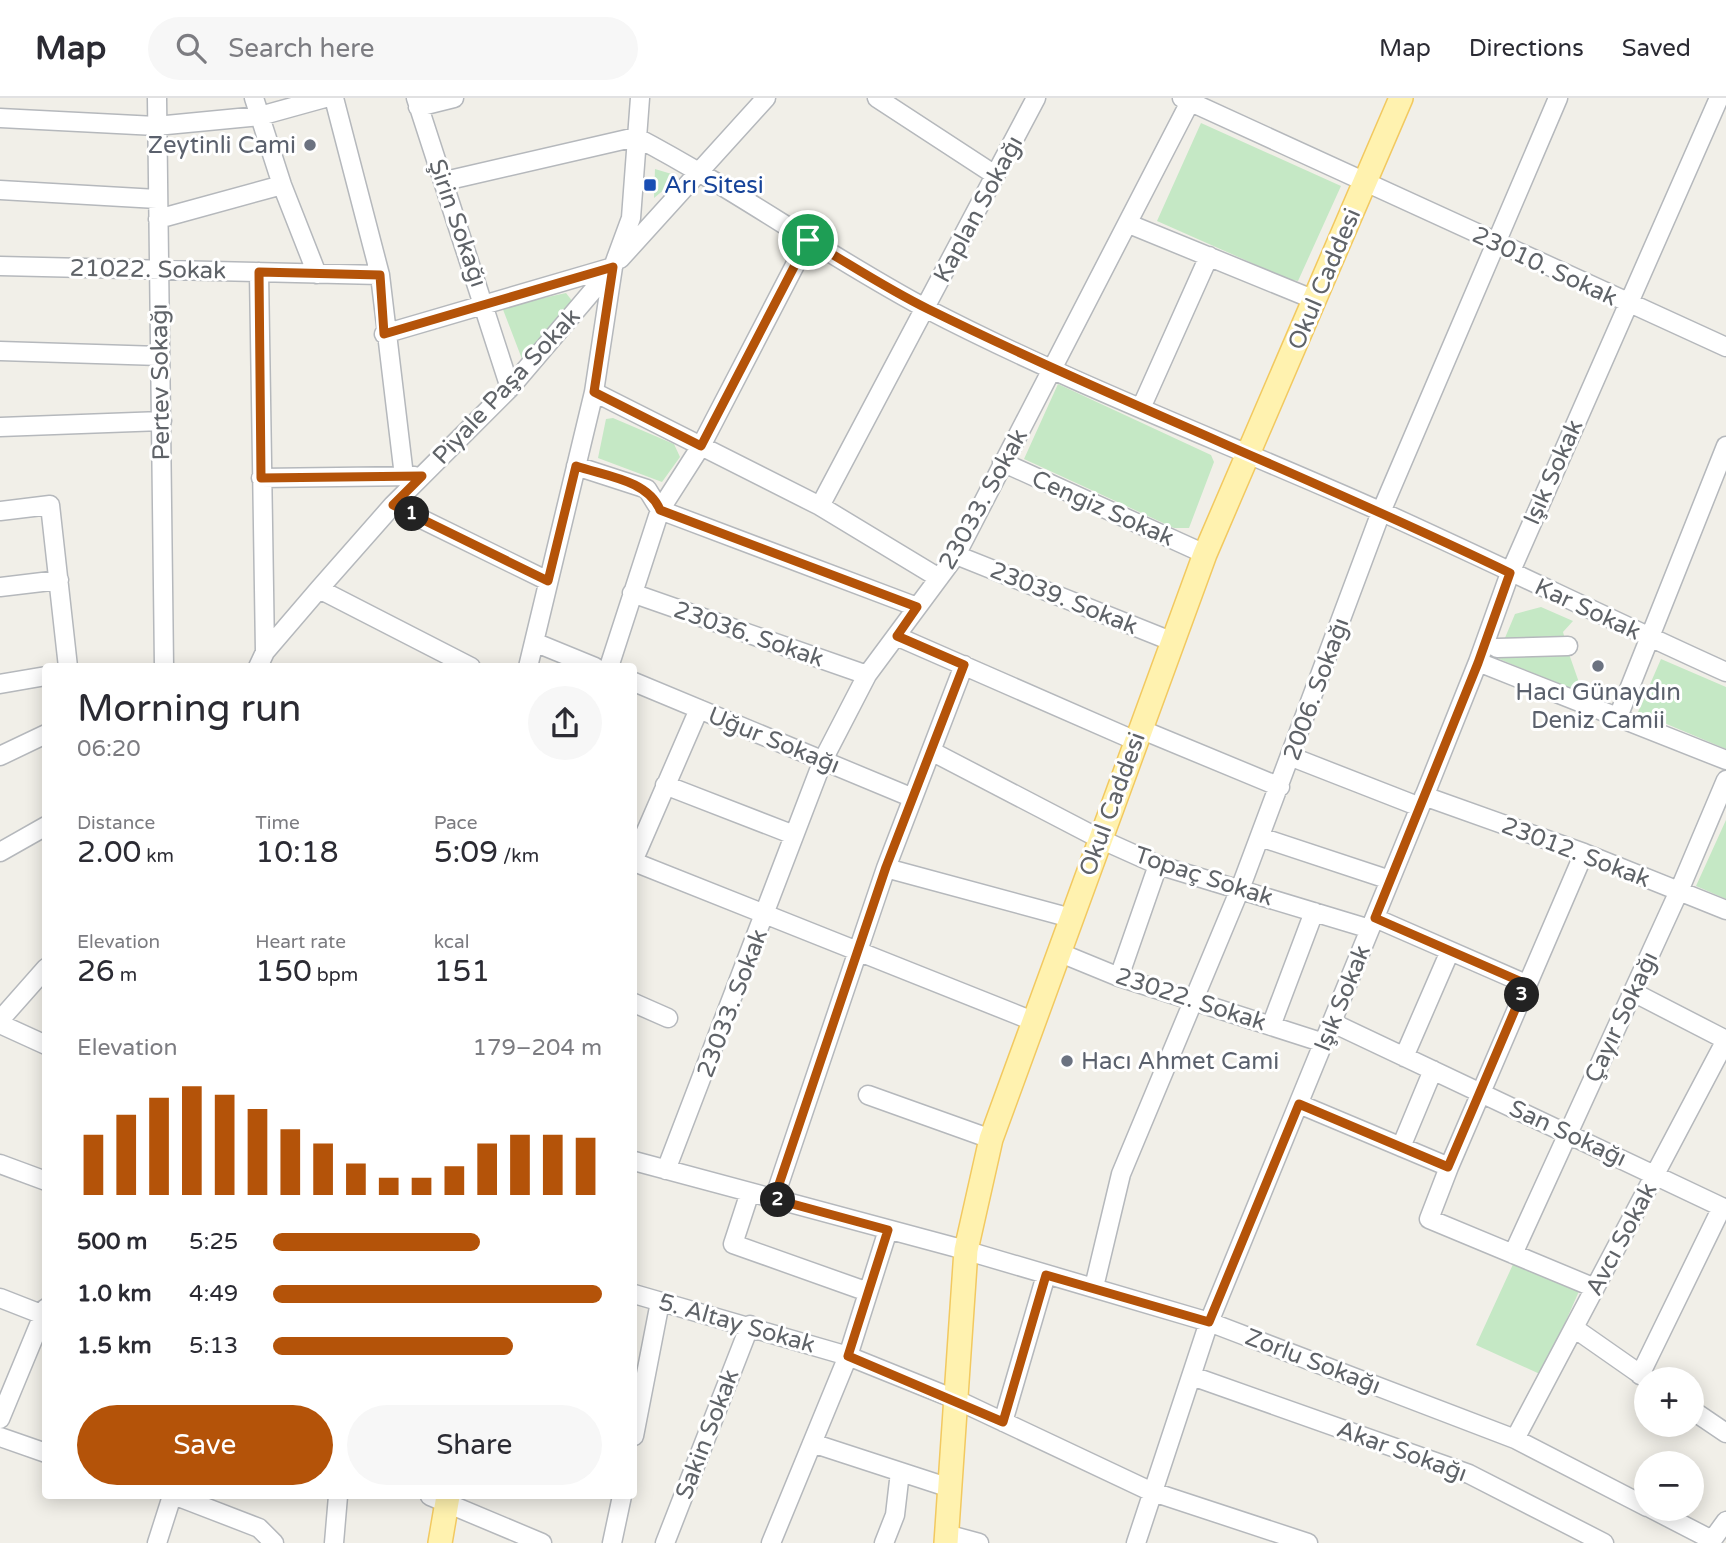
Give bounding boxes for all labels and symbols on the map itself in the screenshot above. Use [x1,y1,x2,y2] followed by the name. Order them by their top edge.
[148,131,296,160] place label: Zeytinli Cami
[928,131,1029,287] street label: Kaplan Sokağı
[302,137,318,153] marker: Zeytinli Cami
[422,155,493,291] street label: Şirin Sokağı
[664,171,764,200] place label: Arı Sitesi
[642,177,658,193] marker: Arı Sitesi
[1282,204,1367,354] street label: Okul Caddesi
[778,210,838,270] pin
[1468,220,1622,313] street label: 23010. Sokak
[69,254,227,285] street label: 21022. Sokak
[427,302,586,470] street label: Piyale Paşa Sokak
[145,303,176,461] street label: Pertev Sokağı
[1517,415,1590,529] street label: Işık Sokak
[933,424,1034,575] street label: 23033. Sokak
[1027,464,1178,553] street label: Cengiz Sokak
[394,496,430,532] pin: 1
[986,556,1142,641] street label: 23039. Sokak
[1530,572,1645,647] street label: Kar Sokak
[670,595,828,674] street label: 23036. Sokak
[1277,614,1356,764] street label: 2006. Sokağı
[1590,658,1606,674] marker: Hacı Günaydın Deniz Camii
[1515,678,1681,735] place label: Hacı Günaydın Deniz Camii
[704,701,844,780] street label: Uğur Sokağı
[1073,728,1152,880] street label: Okul Caddesi
[1498,811,1654,894] street label: 23012. Sokak
[1131,840,1277,913] street label: Topaç Sokak
[691,925,774,1081] street label: 23033. Sokak
[1308,941,1377,1056] street label: Işık Sokak
[1579,947,1664,1087] street label: Çayır Sokağı
[1112,961,1270,1037] street label: 23022. Sokak
[1504,978,1540,1012] pin: 3
[1081,1047,1279,1076] place label: Hacı Ahmet Cami
[1059,1053,1075,1069] marker: Hacı Ahmet Cami
[1505,1094,1631,1173] street label: San Sokağı
[1580,1178,1663,1301] street label: Avcı Sokak
[760,1182,796,1218] pin: 2
[655,1287,818,1360] street label: 5. Altay Sokak
[1241,1322,1385,1401] street label: Zorlu Sokağı
[669,1365,746,1503] street label: Sakin Sokak
[1333,1415,1471,1488] street label: Akar Sokağı

